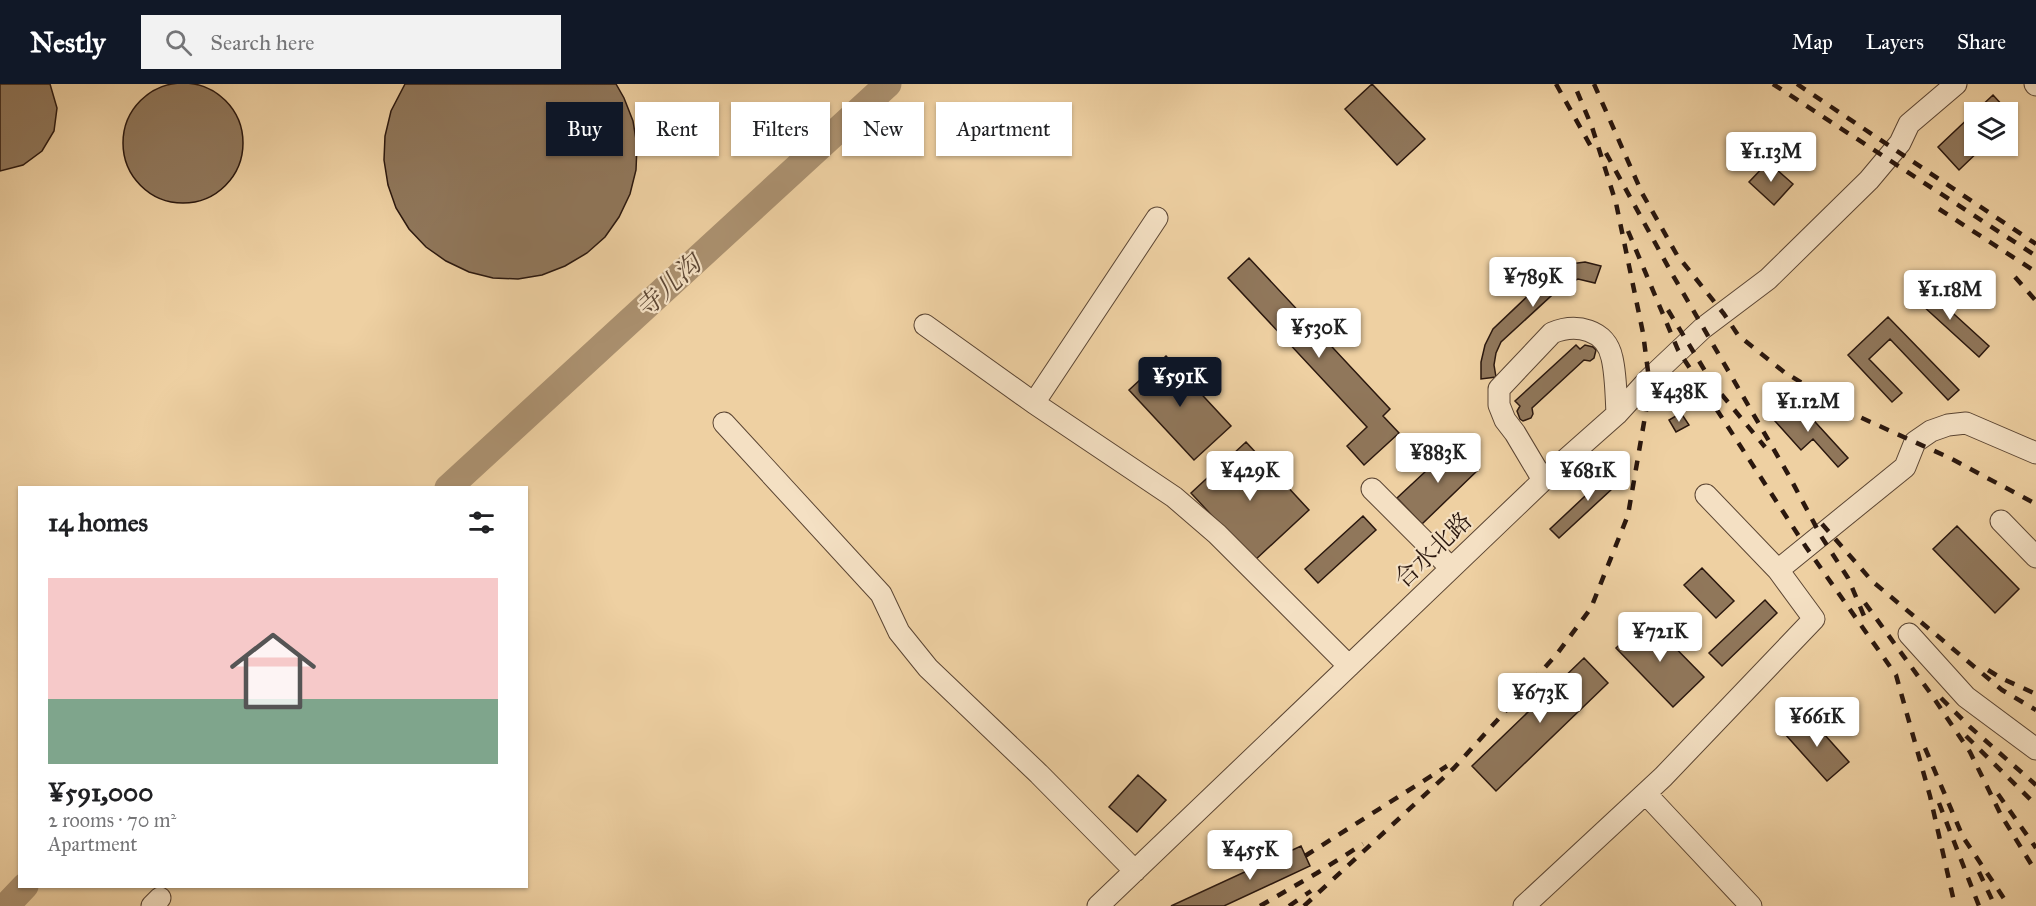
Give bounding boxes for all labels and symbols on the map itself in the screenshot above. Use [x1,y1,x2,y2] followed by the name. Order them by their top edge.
[1722,132,1820,183] pin: ¥1.13M
[629,245,710,324] water label: 寺儿沟
[1491,257,1575,308] pin: ¥789K
[1901,270,1999,321] pin: ¥1.18M
[1277,308,1361,359] pin: ¥530K
[1138,357,1222,408] pin: ¥591K
[1637,372,1721,423] pin: ¥438K
[1759,382,1857,433] pin: ¥1.12M
[1396,433,1480,484] pin: ¥883K
[1208,451,1292,502] pin: ¥429K
[1546,451,1630,502] pin: ¥681K
[1388,506,1478,594] street label: 合水北路
[1618,612,1702,663] pin: ¥721K
[1498,673,1582,724] pin: ¥673K
[1775,697,1859,748] pin: ¥661K
[1208,830,1292,881] pin: ¥455K

